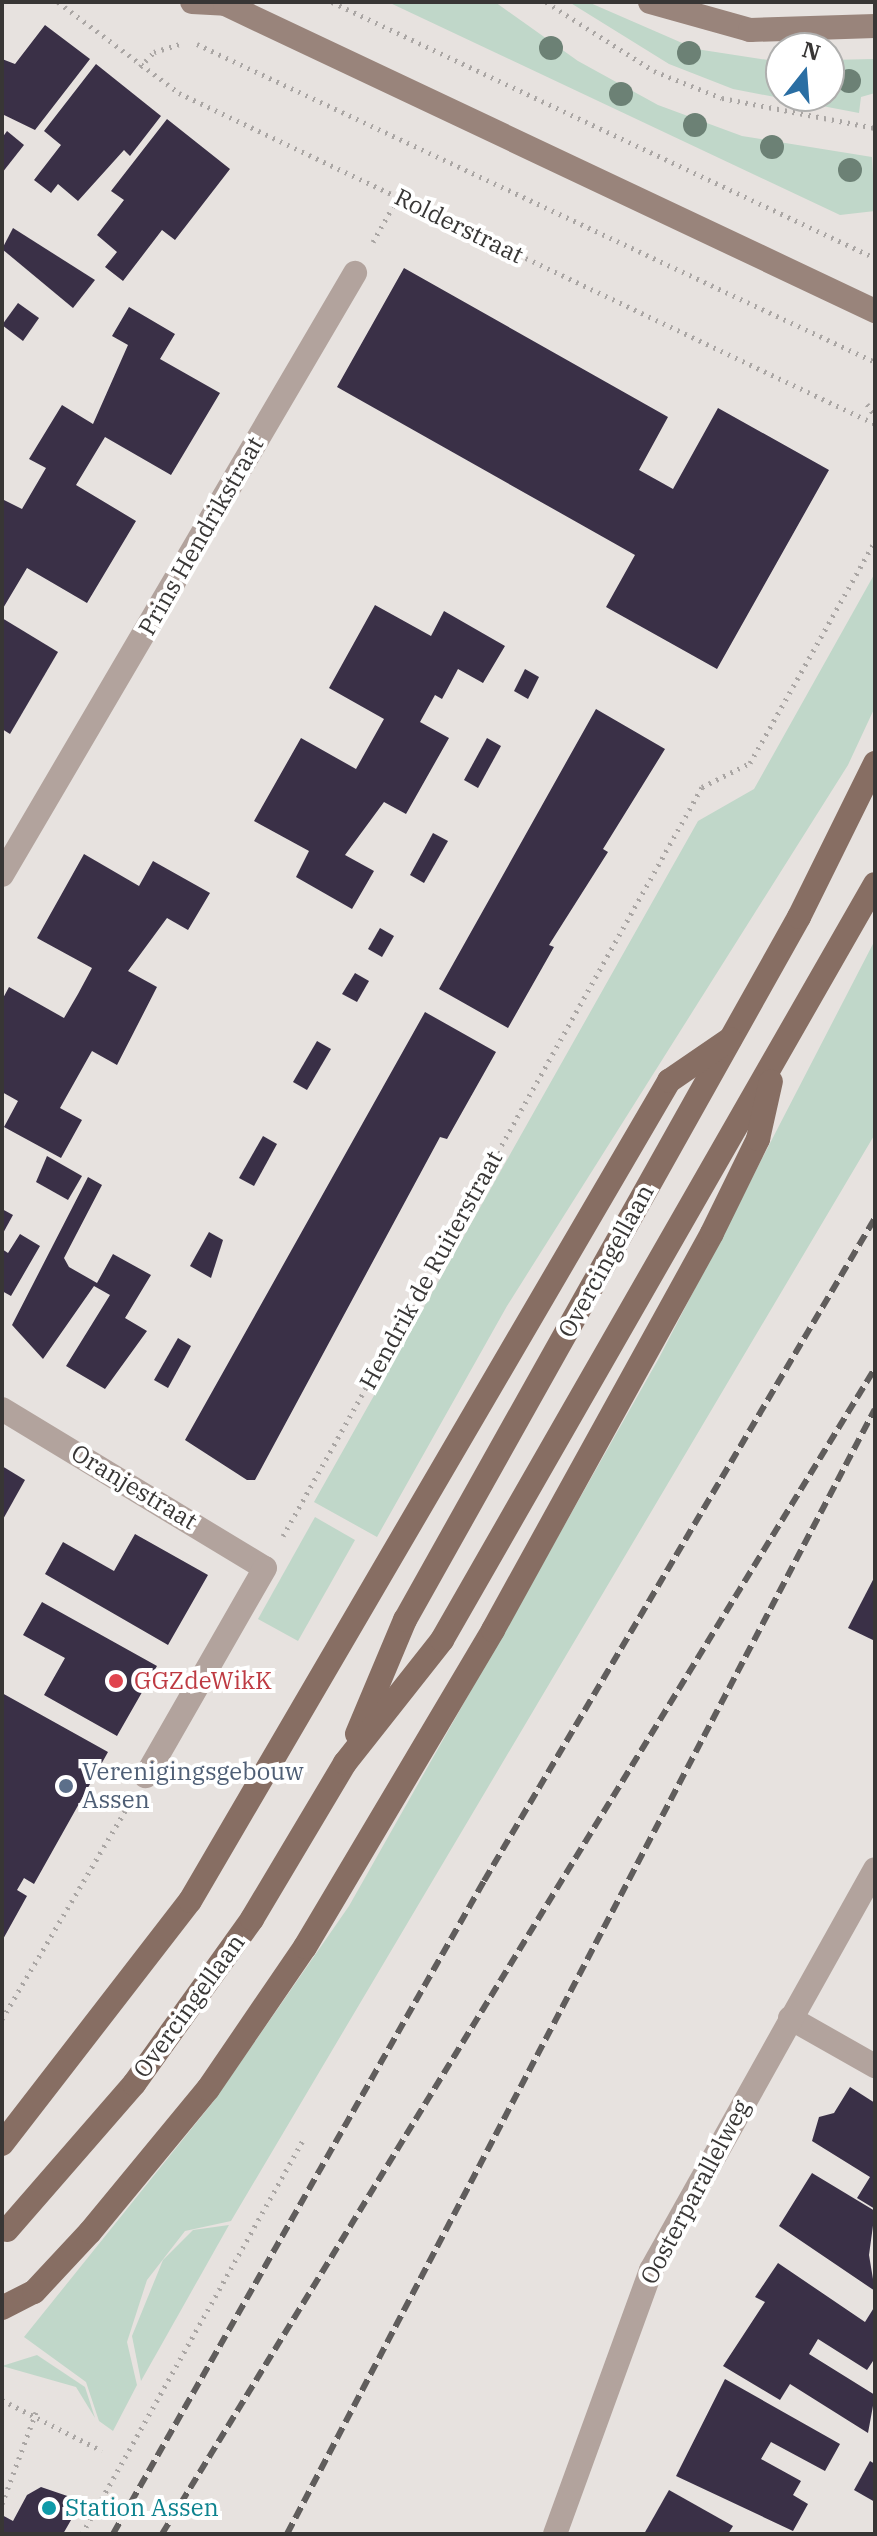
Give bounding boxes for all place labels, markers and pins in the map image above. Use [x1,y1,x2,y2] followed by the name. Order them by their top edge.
[134,1667,272,1695] place label: GGZdeWikK
[105,1670,127,1692] marker: GGZdeWikK
[82,1758,304,1814] place label: Verenigingsgebouw Assen
[57,1777,75,1795] marker: Verenigingsgebouw Assen
[65,2494,219,2522] place label: Station Assen
[40,2499,58,2517] marker: Station Assen

